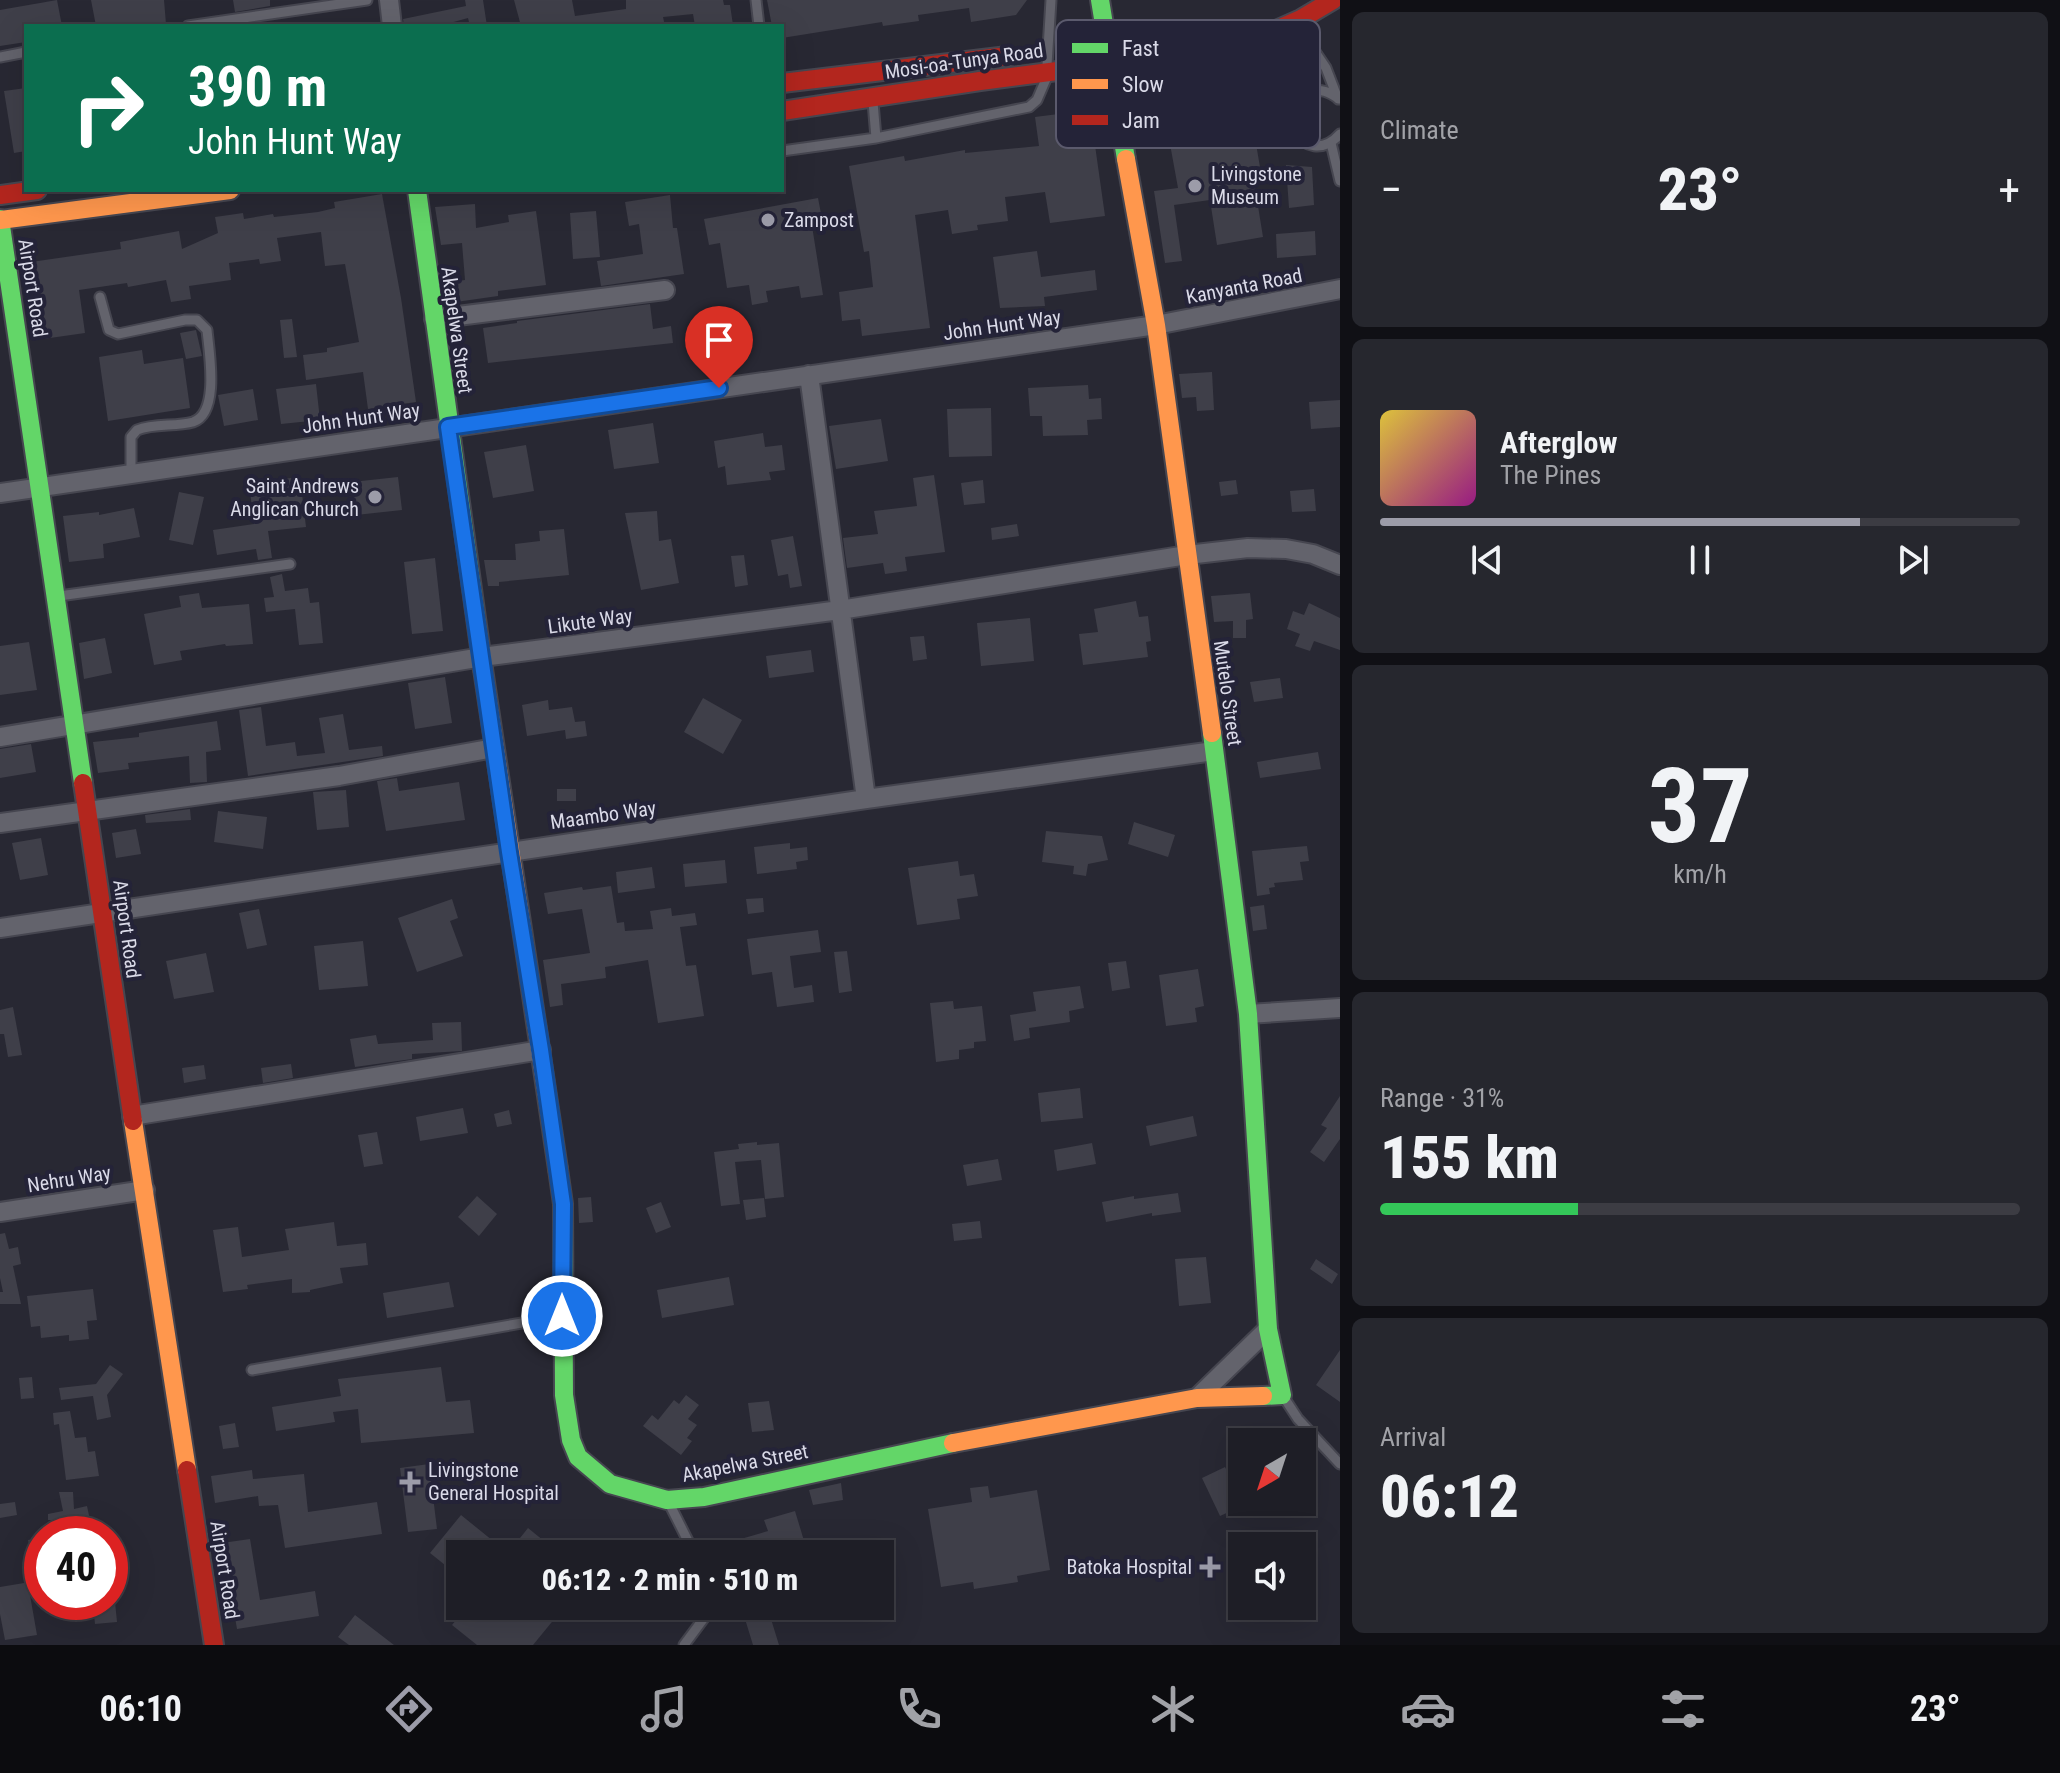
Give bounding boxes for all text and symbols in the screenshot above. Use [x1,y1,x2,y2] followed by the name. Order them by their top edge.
[1056,20,1320,148] legend
[1122,36,1159,61] text: Fast
[883,38,1045,84] street label: Mosi-oa-Tunya Road
[188,54,327,120] text: 390 m
[56,56,160,160] icon: right
[1122,72,1164,97] text: Slow
[1122,108,1160,133] text: Jam
[1380,115,1459,145] text: Climate
[188,121,401,163] text: John Hunt Way
[1658,154,1742,225] text: 23°
[1211,162,1302,209] place label: Livingstone Museum
[1380,164,1402,216] text: −
[1998,164,2020,216] text: +
[1186,177,1204,195] marker: Livingstone Museum
[784,208,854,232] place label: Zampost
[759,211,777,229] marker: Zampost
[13,237,53,339] street label: Airport Road
[1184,263,1304,309] street label: Kanyanta Road
[436,265,478,395] street label: Akapelwa Street
[942,305,1062,345] street label: John Hunt Way
[685,306,753,388] pin
[697,318,741,362] icon: arrive
[301,398,421,438] street label: John Hunt Way
[1500,425,1618,460] text: Afterglow
[1500,460,1601,490] text: The Pines
[230,474,359,521] place label: Saint Andrews Anglican Church
[366,488,384,506] marker: Saint Andrews Anglican Church
[1465,538,1509,582] icon: previous
[1678,538,1722,582] icon: pause
[1891,538,1935,582] icon: next
[546,603,634,639] street label: Likute Way
[1209,639,1247,747] street label: Mutelo Street
[1647,746,1753,867] text: 37
[549,796,657,834] street label: Maambo Way
[1673,859,1727,889] text: km/h
[108,878,146,980] street label: Airport Road
[1380,1083,1504,1113] text: Range · 31%
[1380,1122,1559,1193] text: 155 km
[25,1161,113,1197] street label: Nehru Way
[520,1274,604,1358] position arrow
[1380,1422,1446,1452] text: Arrival
[1228,1428,1316,1516] north arrow
[1228,1428,1316,1620] map controls
[680,1439,810,1487] street label: Akapelwa Street
[428,1458,559,1505] place label: Livingstone General Hospital
[1380,1461,1519,1532] text: 06:12
[399,1471,421,1493] marker: Livingstone General Hospital
[24,1516,128,1620] speed limit sign: 40
[205,1519,245,1621] street label: Airport Road
[1228,1532,1316,1620] button: sound
[1066,1555,1192,1579] place label: Batoka Hospital
[1199,1556,1221,1578] marker: Batoka Hospital
[542,1562,798,1597] text: 06:12 · 2 min · 510 m
[381,1681,437,1737] icon: directions
[636,1681,692,1737] icon: music
[891,1681,947,1737] icon: phone
[1145,1681,1201,1737] icon: climate
[1400,1681,1456,1737] icon: car
[1655,1681,1711,1737] icon: filters
[99,1688,182,1730] text: 06:10
[1910,1688,1960,1730] text: 23°

